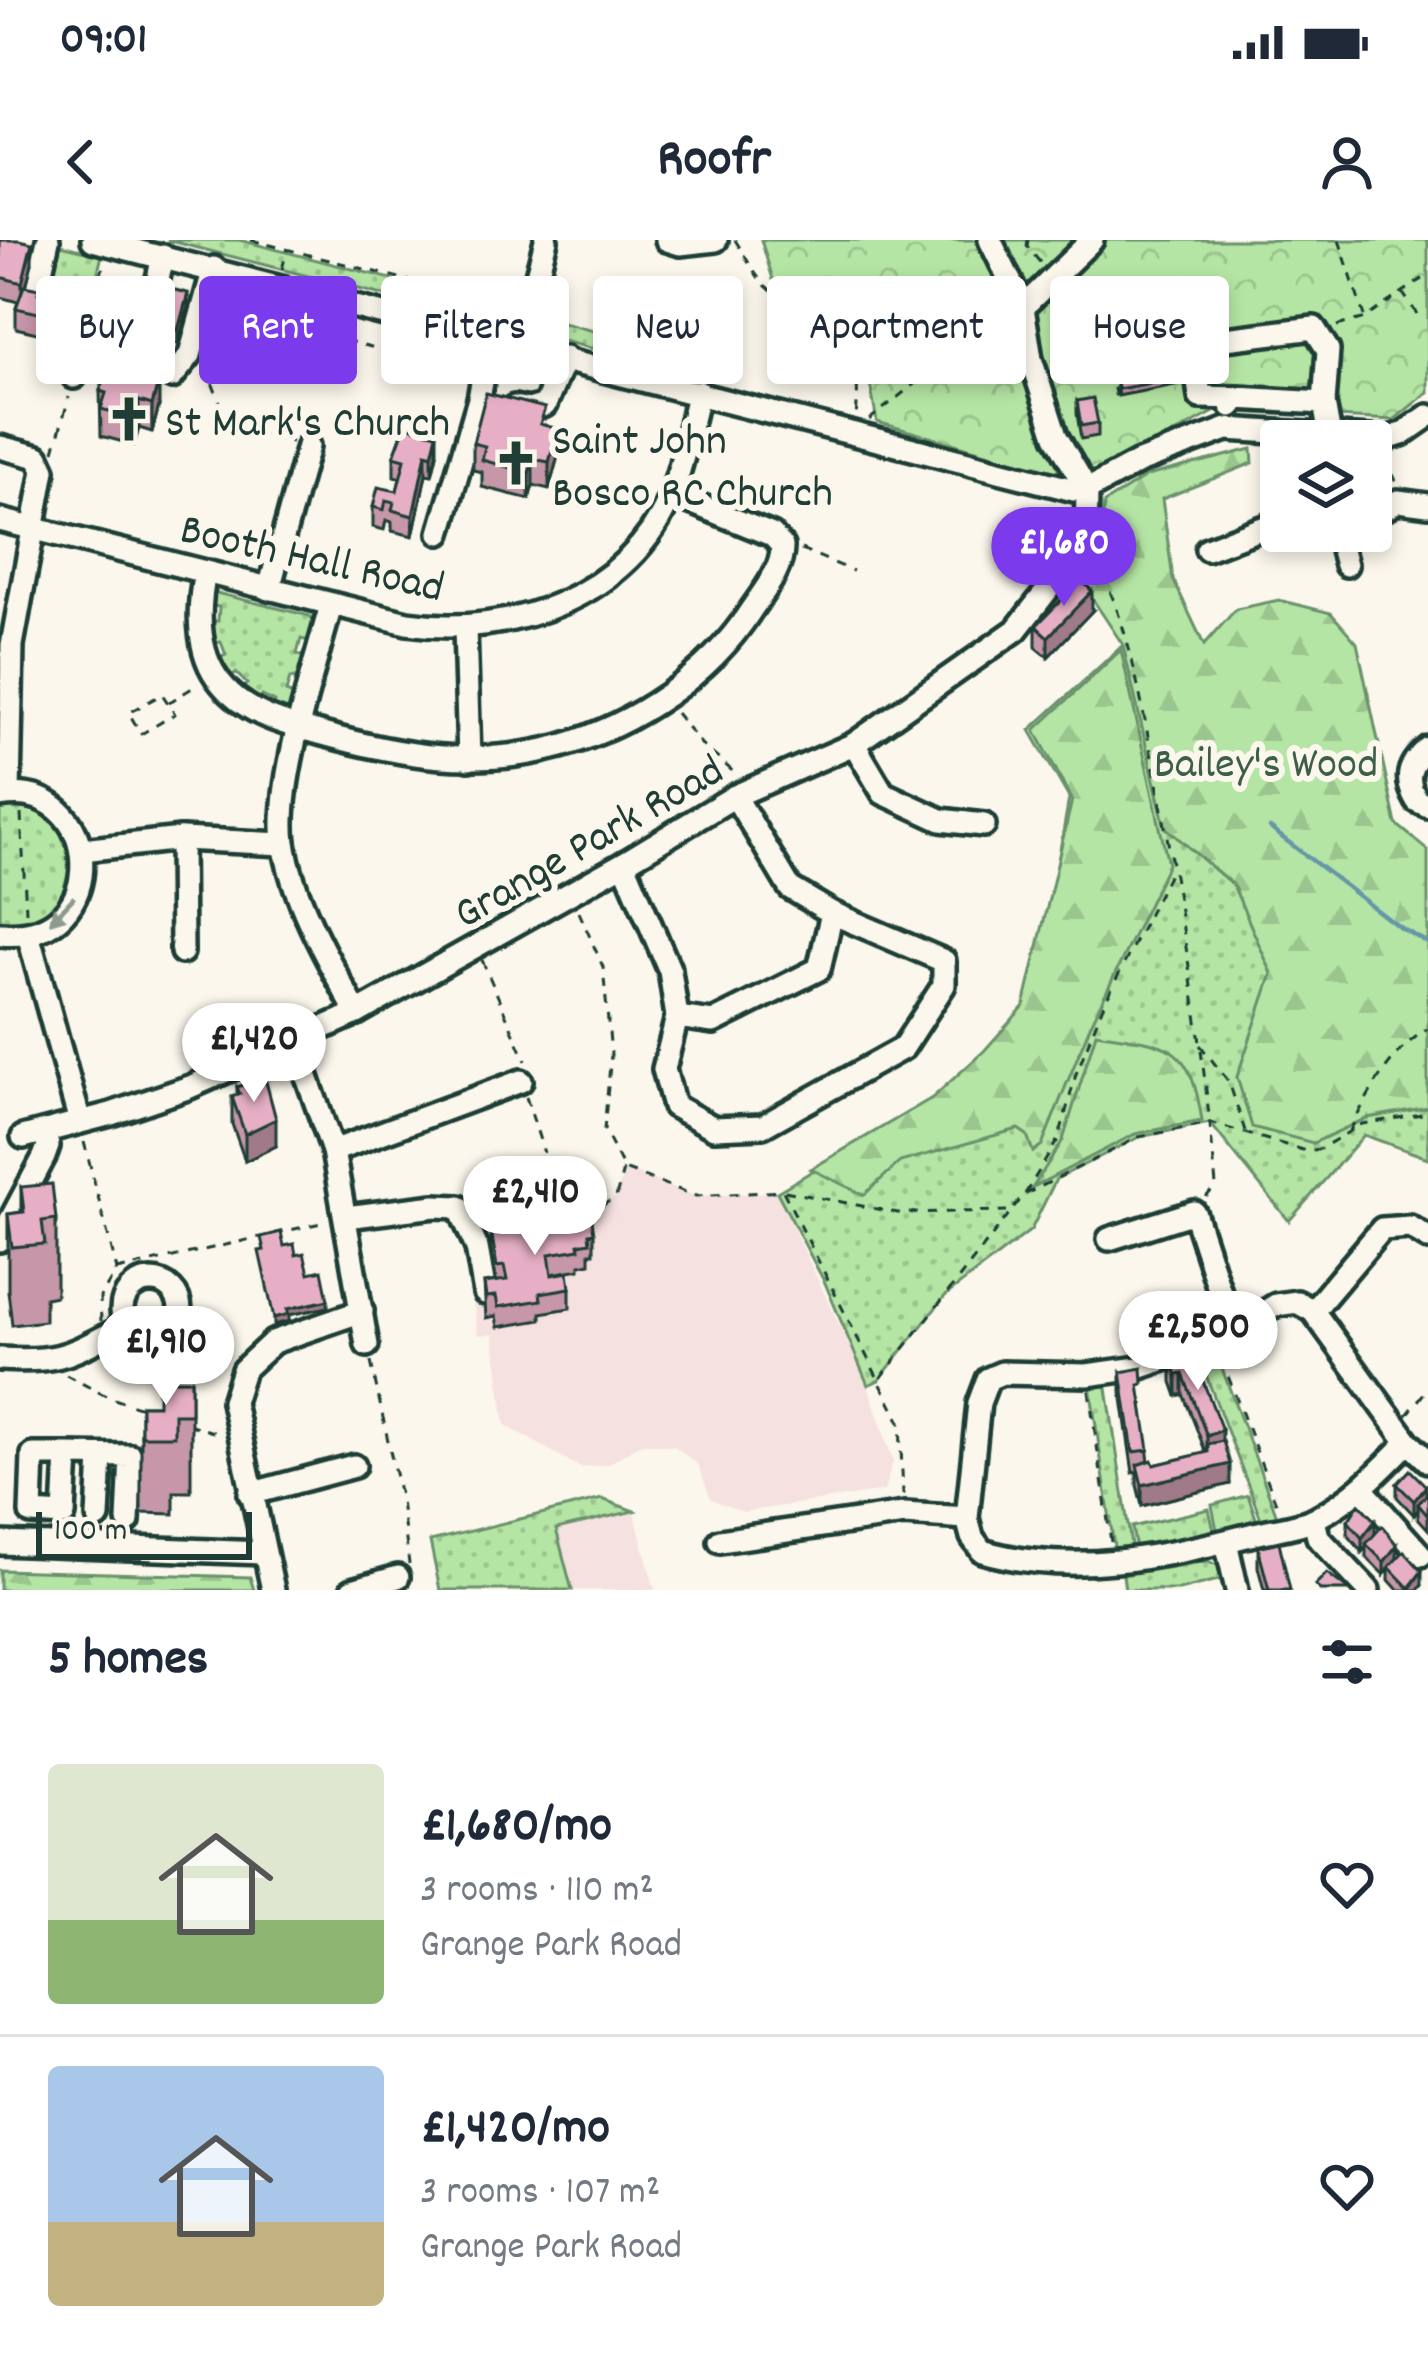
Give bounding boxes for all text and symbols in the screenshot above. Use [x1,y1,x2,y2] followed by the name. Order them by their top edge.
[60,10,147,74] text: 09:01
[657,124,771,201] text: Roofr
[48,129,114,195] icon: back
[1314,129,1380,195] icon: person
[36,276,175,384] chip: Buy
[199,276,357,384] chip: Rent
[381,276,569,384] chip: Filters
[593,276,743,384] chip: New
[767,276,1026,384] chip: Apartment
[1050,276,1229,384] chip: House
[104,394,154,444] church icon: St Mark's Church
[165,394,450,458] place label: St Mark's Church
[552,412,833,528] place label: Saint John Bosco RC Church
[1260,420,1392,552] map controls
[1260,420,1392,552] button: layers
[491,438,541,488] church icon: Saint John Bosco RC Church
[173,500,450,623] street label: Booth Hall Road
[966,507,1162,609] pin: £1,680
[1018,518,1110,573] text: £1,680
[1154,735,1378,799] park label: Bailey's Wood
[444,742,737,948] street label: Grange Park Road
[49,895,76,924] one-way arrow
[156,1003,352,1105] pin: £1,420
[209,1014,299,1069] text: £1,420
[437,1156,633,1258] pin: £2,410
[490,1167,580,1222] text: £2,410
[1100,1291,1296,1393] pin: £2,500
[1146,1302,1250,1357] text: £2,500
[68,1306,264,1408] pin: £1,910
[124,1317,208,1372] text: £1,910
[36,1506,252,1559] scale bar
[54,1509,127,1556] text: 100 m
[48,1626,208,1698] text: 5 homes
[1314,1629,1380,1695] icon: filters
[420,1793,612,1865] text: £1,680/mo
[144,1812,288,1956] icon: home
[1314,1851,1380,1917] icon: heart
[420,1865,654,1920] text: 3 rooms · 110 m²
[420,1920,682,1975] text: Grange Park Road
[420,2095,610,2167] text: £1,420/mo
[144,2114,288,2258] icon: home
[1314,2153,1380,2219] icon: heart
[420,2167,660,2222] text: 3 rooms · 107 m²
[420,2222,682,2277] text: Grange Park Road

